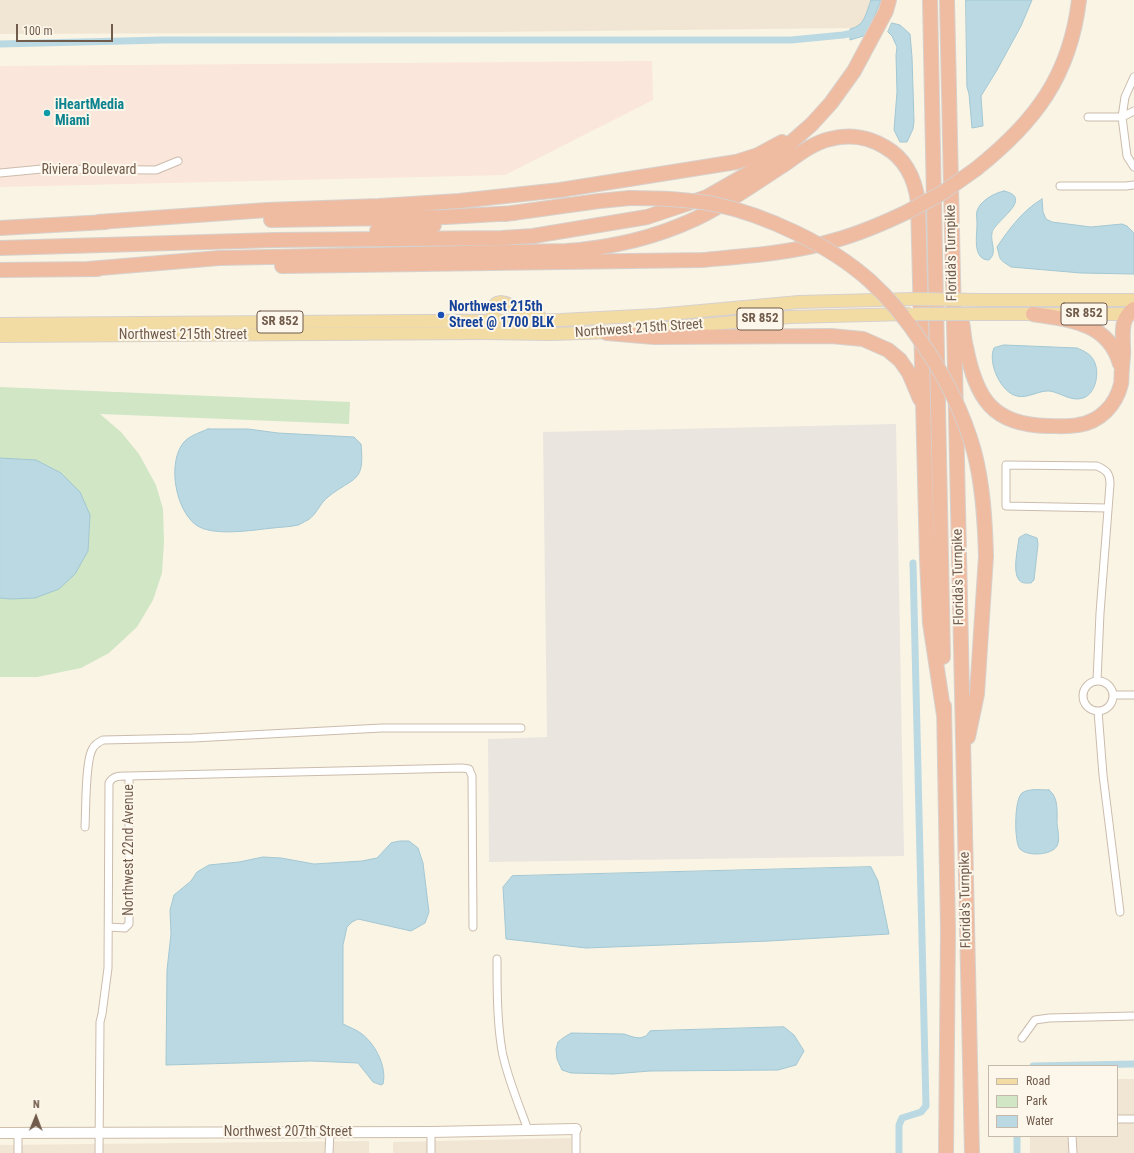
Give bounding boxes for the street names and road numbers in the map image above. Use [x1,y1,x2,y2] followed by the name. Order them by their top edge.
[41,162,137,178] street label: Riviera Boulevard
[943,205,961,301] street label: Florida's Turnpike
[1061,303,1107,325] road number: SR 852
[737,308,783,330] road number: SR 852
[257,311,303,333] road number: SR 852
[574,316,704,342] street label: Northwest 215th Street
[119,327,247,343] street label: Northwest 215th Street
[950,529,968,625] street label: Florida's Turnpike
[121,784,137,916] street label: Northwest 22nd Avenue
[957,852,975,948] street label: Florida's Turnpike
[224,1124,352,1140] street label: Northwest 207th Street

